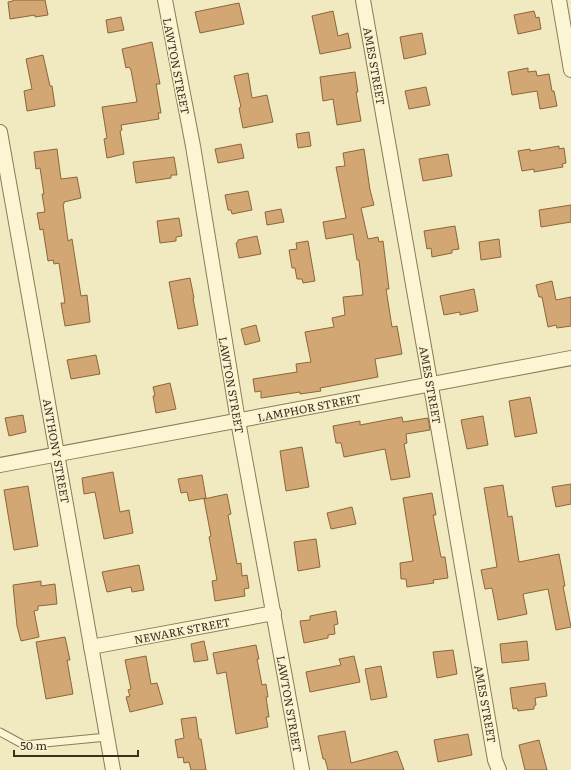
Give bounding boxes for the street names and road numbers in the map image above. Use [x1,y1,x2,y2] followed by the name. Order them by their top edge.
[160,16,194,116] street label: LAWTON STREET
[360,26,390,106] street label: AMES STREET
[216,335,248,435] street label: LAWTON STREET
[416,345,446,425] street label: AMES STREET
[256,389,362,425] street label: LAMPHOR STREET
[40,397,74,505] street label: ANTHONY STREET
[132,613,232,647] street label: NEWARK STREET
[274,654,306,754] street label: LAWTON STREET
[471,664,501,744] street label: AMES STREET

